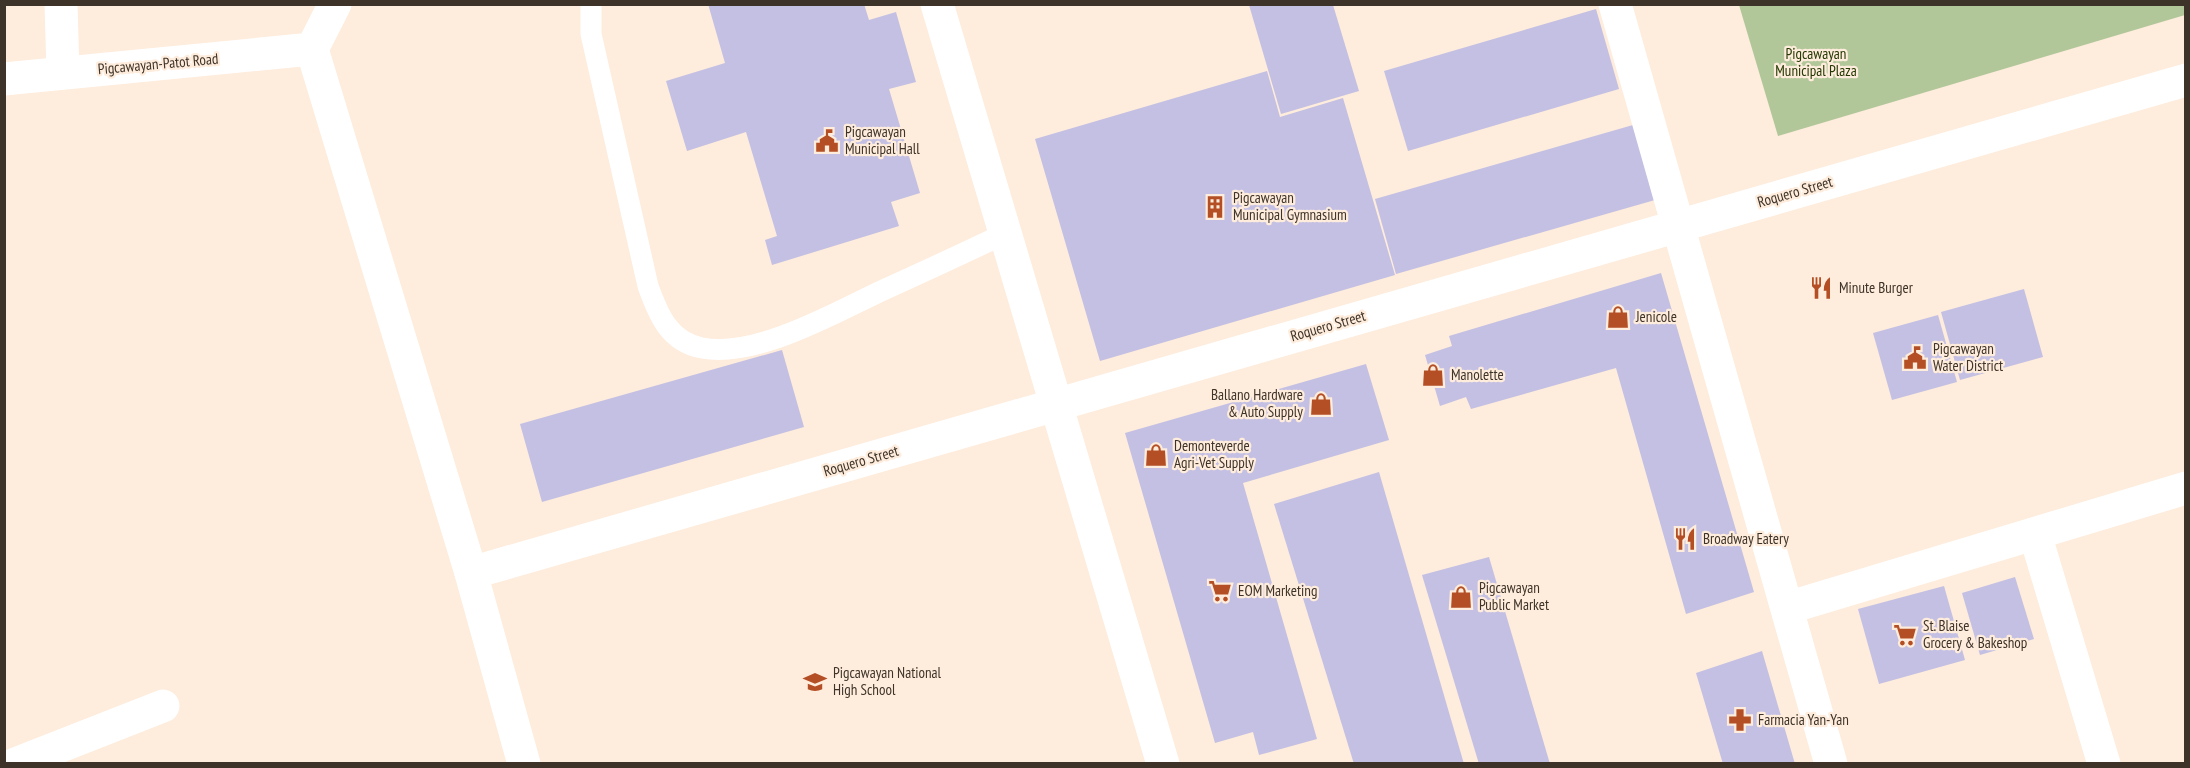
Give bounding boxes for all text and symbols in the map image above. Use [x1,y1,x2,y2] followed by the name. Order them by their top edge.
[1775,44,1857,80] park label: Pigcawayan Municipal Plaza
[97,49,219,78] street label: Pigcawayan-Patot Road
[845,122,920,158] place label: Pigcawayan Municipal Hall
[814,128,840,154] public building icon: Pigcawayan Municipal Hall
[1755,172,1835,211] street label: Roquero Street
[1233,188,1347,224] place label: Pigcawayan Municipal Gymnasium
[1202,194,1228,220] building icon: Pigcawayan Municipal Gymnasium
[1808,275,1834,301] restaurant icon: Minute Burger
[1839,278,1914,297] place label: Minute Burger
[1605,304,1631,330] shop icon: Jenicole
[1288,306,1368,345] street label: Roquero Street
[1635,307,1677,326] place label: Jenicole
[1933,339,2003,375] place label: Pigcawayan Water District
[1902,345,1928,371] public building icon: Pigcawayan Water District
[1420,362,1446,388] shop icon: Manolette
[1451,365,1504,384] place label: Manolette
[1211,385,1303,421] place label: Ballano Hardware & Auto Supply
[1308,391,1334,417] shop icon: Ballano Hardware & Auto Supply
[1174,436,1254,472] place label: Demonteverde Agri-Vet Supply
[821,441,901,480] street label: Roquero Street
[1143,442,1169,468] shop icon: Demonteverde Agri-Vet Supply
[1672,526,1698,552] restaurant icon: Broadway Eatery
[1703,529,1789,548] place label: Broadway Eatery
[1207,578,1233,604] supermarket icon: EOM Marketing
[1479,578,1549,614] place label: Pigcawayan Public Market
[1238,581,1317,600] place label: EOM Marketing
[1448,584,1474,610] shop icon: Pigcawayan Public Market
[1923,616,2027,652] place label: St. Blaise Grocery & Bakeshop
[1892,622,1918,648] supermarket icon: St. Blaise Grocery & Bakeshop
[833,663,942,699] place label: Pigcawayan National High School
[802,669,828,695] school or university icon: Pigcawayan National High School
[1727,707,1753,733] pharmacy icon: Farmacia Yan-Yan
[1758,710,1849,729] place label: Farmacia Yan-Yan

